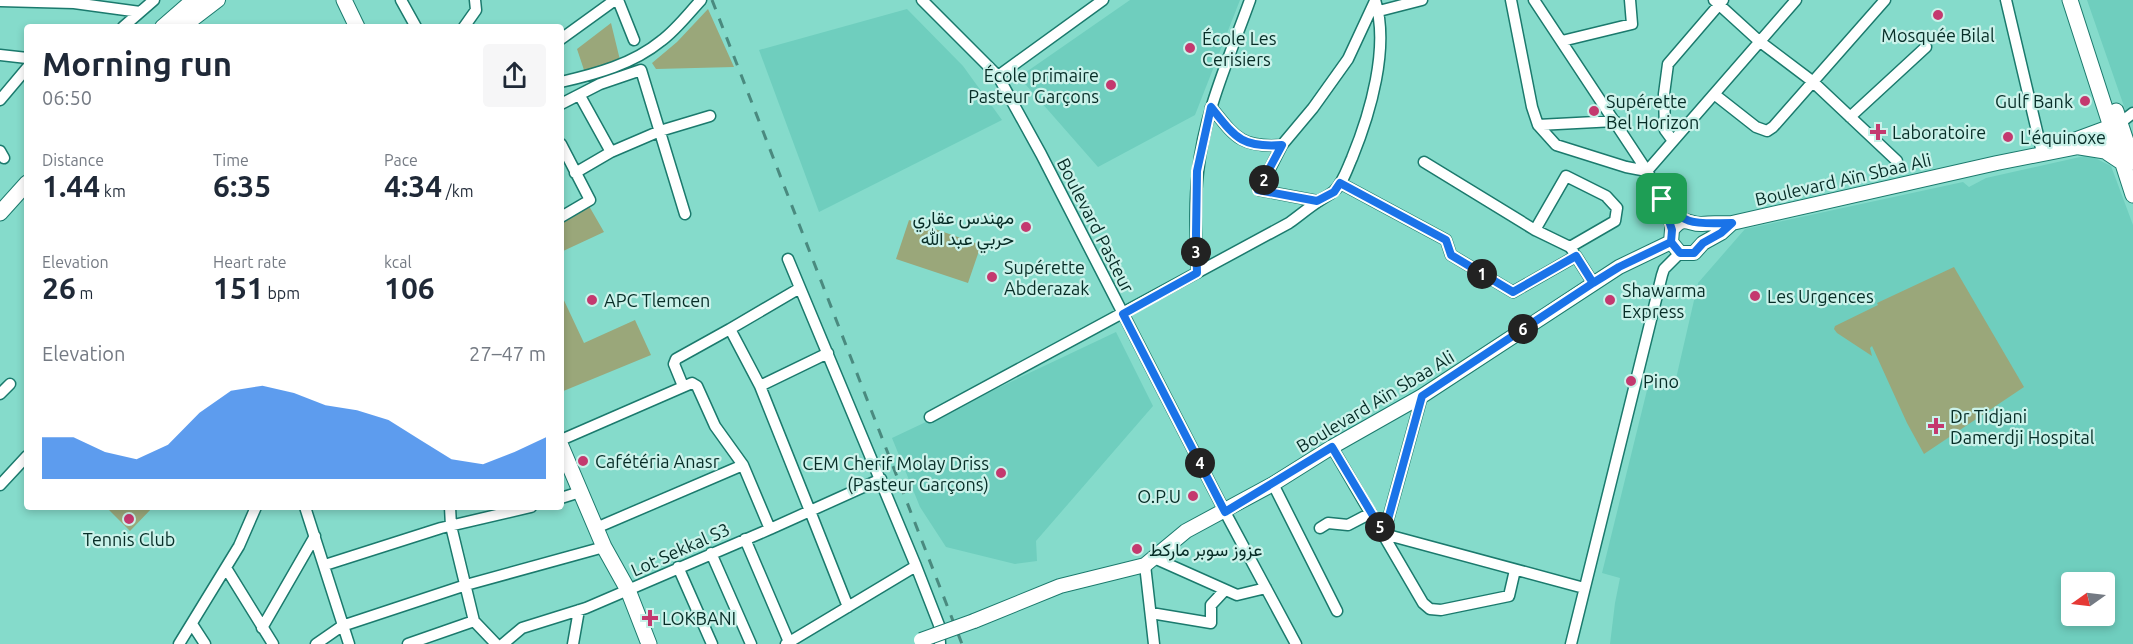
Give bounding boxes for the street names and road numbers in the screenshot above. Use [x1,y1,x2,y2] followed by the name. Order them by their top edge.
[1753,149,1933,209] street label: Boulevard Aïn Sbaa Ali
[1053,154,1139,296] street label: Boulevard Pasteur
[1293,346,1457,456] street label: Boulevard Aïn Sbaa Ali
[627,518,733,580] street label: Lot Sekkal S3

